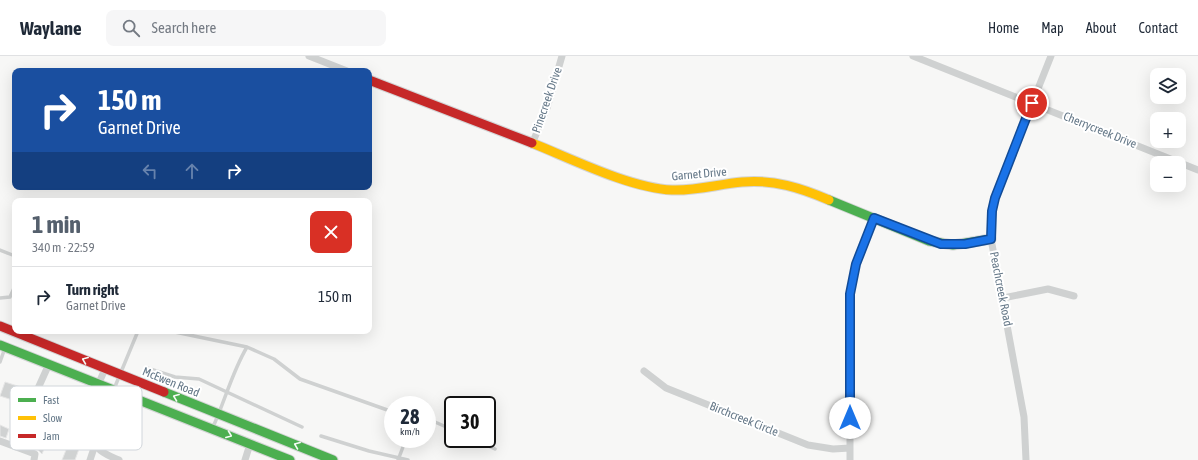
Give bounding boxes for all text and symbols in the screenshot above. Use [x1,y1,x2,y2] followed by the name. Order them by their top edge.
[106,10,386,46] search box
[20,17,82,39] text: Waylane
[120,17,142,39] icon: search
[152,19,216,36] text: Search here
[988,20,1019,36] text: Home
[1041,20,1064,36] text: Map
[1086,20,1117,36] text: About
[1139,20,1178,36] text: Contact
[529,65,565,135] street label: Pinecreek Drive
[1150,68,1186,192] map controls
[1150,68,1186,104] button: layers
[32,84,84,136] icon: right
[98,84,161,116] text: 150 m
[1015,86,1049,120] pin
[1021,92,1043,114] icon: arrive
[1061,109,1139,151] street label: Cherrycreek Drive
[1150,112,1186,148] button: +
[98,117,181,138] text: Garnet Drive
[1150,156,1186,192] button: −
[139,160,161,182] icon: left
[181,160,203,182] icon: ahead
[223,160,245,182] icon: right
[671,165,727,183] street label: Garnet Drive
[32,211,81,238] text: 1 min
[310,211,352,253] button: close
[32,240,95,255] text: 340 m · 22:59
[987,251,1015,327] street label: Peachcreek Road
[66,281,119,298] text: Turn right
[32,286,54,308] icon: right
[318,288,352,305] text: 150 m
[66,298,126,313] text: Garnet Drive
[81,357,88,365] one-way arrow
[140,364,202,400] street label: McEwen Road
[10,386,142,450] legend
[43,394,59,406] text: Fast
[173,394,180,402] one-way arrow
[444,396,496,448] speed limit sign: 30
[829,397,871,439] position arrow
[708,399,780,439] street label: Birchcreek Circle
[401,405,419,428] text: 28
[43,412,62,424] text: Slow
[400,426,420,437] text: km/h
[43,430,60,442] text: Jam
[224,430,232,438] one-way arrow
[294,442,301,450] one-way arrow

